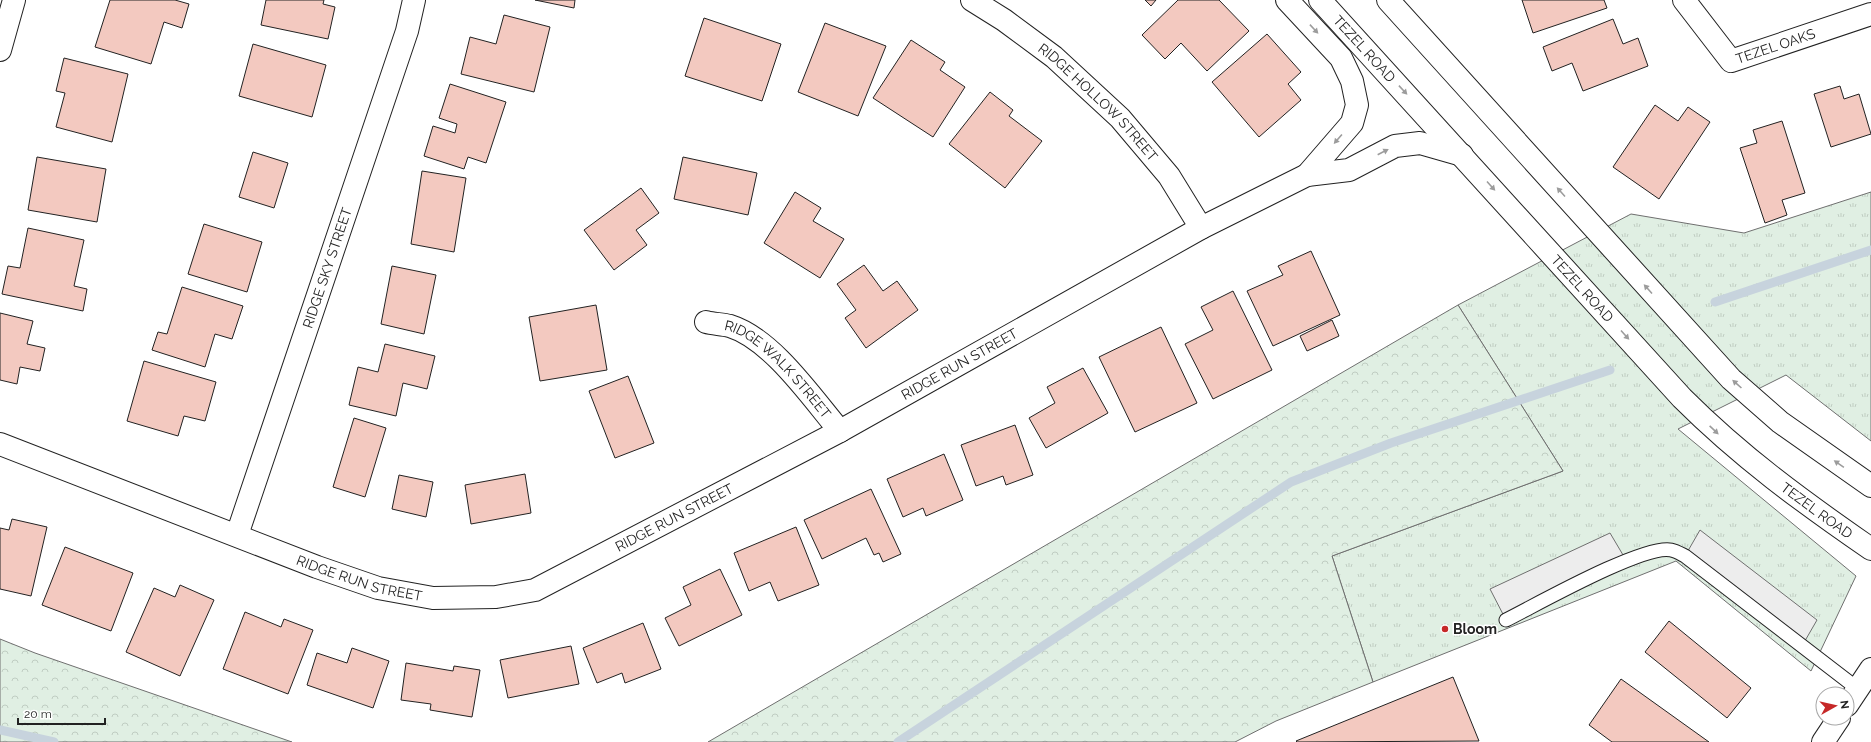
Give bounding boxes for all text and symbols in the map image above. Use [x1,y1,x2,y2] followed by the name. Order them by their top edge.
[1330,12,1399,85] street label: TEZEL ROAD
[1309,24,1318,33] one-way arrow
[1734,25,1818,67] street label: TEZEL OAKS
[1035,40,1161,165] street label: RIDGE HOLLOW STREET
[1398,86,1407,95] one-way arrow
[1333,133,1342,144] one-way arrow
[1377,149,1389,156] one-way arrow
[1486,181,1495,192] one-way arrow
[1556,187,1566,197] one-way arrow
[299,205,355,330] street label: RIDGE SKY STREET
[1548,252,1617,325] street label: TEZEL ROAD
[1643,284,1653,294] one-way arrow
[723,317,834,422] street label: RIDGE WALK STREET
[898,325,1021,403] street label: RIDGE RUN STREET
[1620,330,1629,339] one-way arrow
[1731,379,1742,388] one-way arrow
[1709,425,1719,434] one-way arrow
[1833,460,1844,468] one-way arrow
[1778,479,1856,542] street label: TEZEL ROAD
[612,480,736,555] street label: RIDGE RUN STREET
[294,552,424,604] street label: RIDGE RUN STREET
[1453,621,1497,637] place label: Bloom
[1440,624,1450,634] marker: Bloom
[1815,686,1855,726] north arrow
[18,700,105,726] scale bar
[1837,700,1851,710] text: N
[24,707,52,721] text: 20 m

